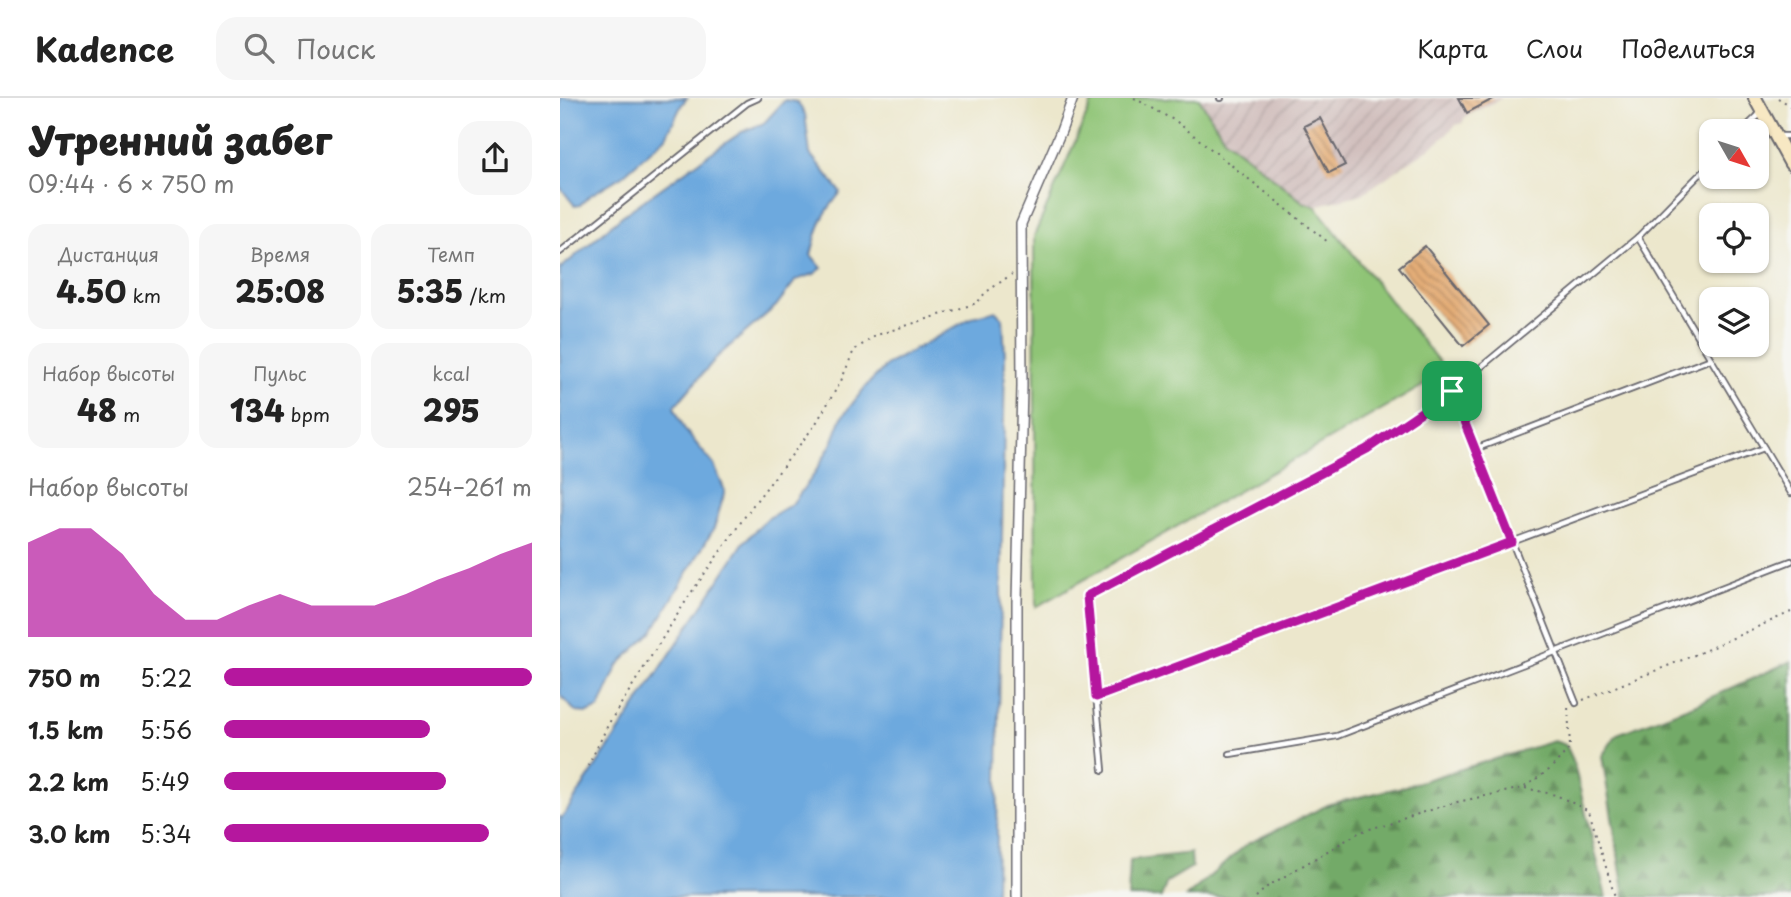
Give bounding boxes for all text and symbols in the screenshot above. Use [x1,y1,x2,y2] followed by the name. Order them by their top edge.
[216,17,706,80] search box
[35,23,174,73] text: Kadence
[240,29,278,67] icon: search
[296,29,375,68] text: Поиск
[1417,30,1488,66] text: Карта
[1526,30,1583,66] text: Слои
[1621,30,1756,66] text: Поделиться
[28,111,332,168] text: Утренний забег
[1699,119,1769,189] north arrow
[1699,119,1769,357] map controls
[458,121,532,195] button: share
[28,166,235,201] text: 09:44 · 6 × 750 m
[1699,203,1769,273] button: locate
[58,240,159,268] text: Дистанция
[250,240,310,268] text: Время
[427,240,475,268] text: Темп
[56,268,126,313] text: 4.50
[235,268,325,313] text: 25:08
[397,268,463,313] text: 5:35
[126,281,161,309] text: km
[463,281,506,309] text: /km
[1699,287,1769,357] button: layers
[42,359,175,387] text: Набор высоты
[253,359,307,387] text: Пульс
[432,359,470,387] text: kcal
[1422,361,1482,421] pin
[1433,372,1471,410] icon: arrive
[77,387,117,432] text: 48
[230,387,285,432] text: 134
[423,387,480,432] text: 295
[117,400,140,428] text: m
[285,400,330,428] text: bpm
[28,469,189,504] text: Набор высоты
[407,469,532,504] text: 254–261 m
[28,660,100,695] text: 750 m
[140,660,192,695] text: 5:22
[28,712,104,747] text: 1.5 km
[140,712,192,747] text: 5:56
[28,764,109,799] text: 2.2 km
[140,764,190,799] text: 5:49
[28,816,110,851] text: 3.0 km
[140,816,192,851] text: 5:34

